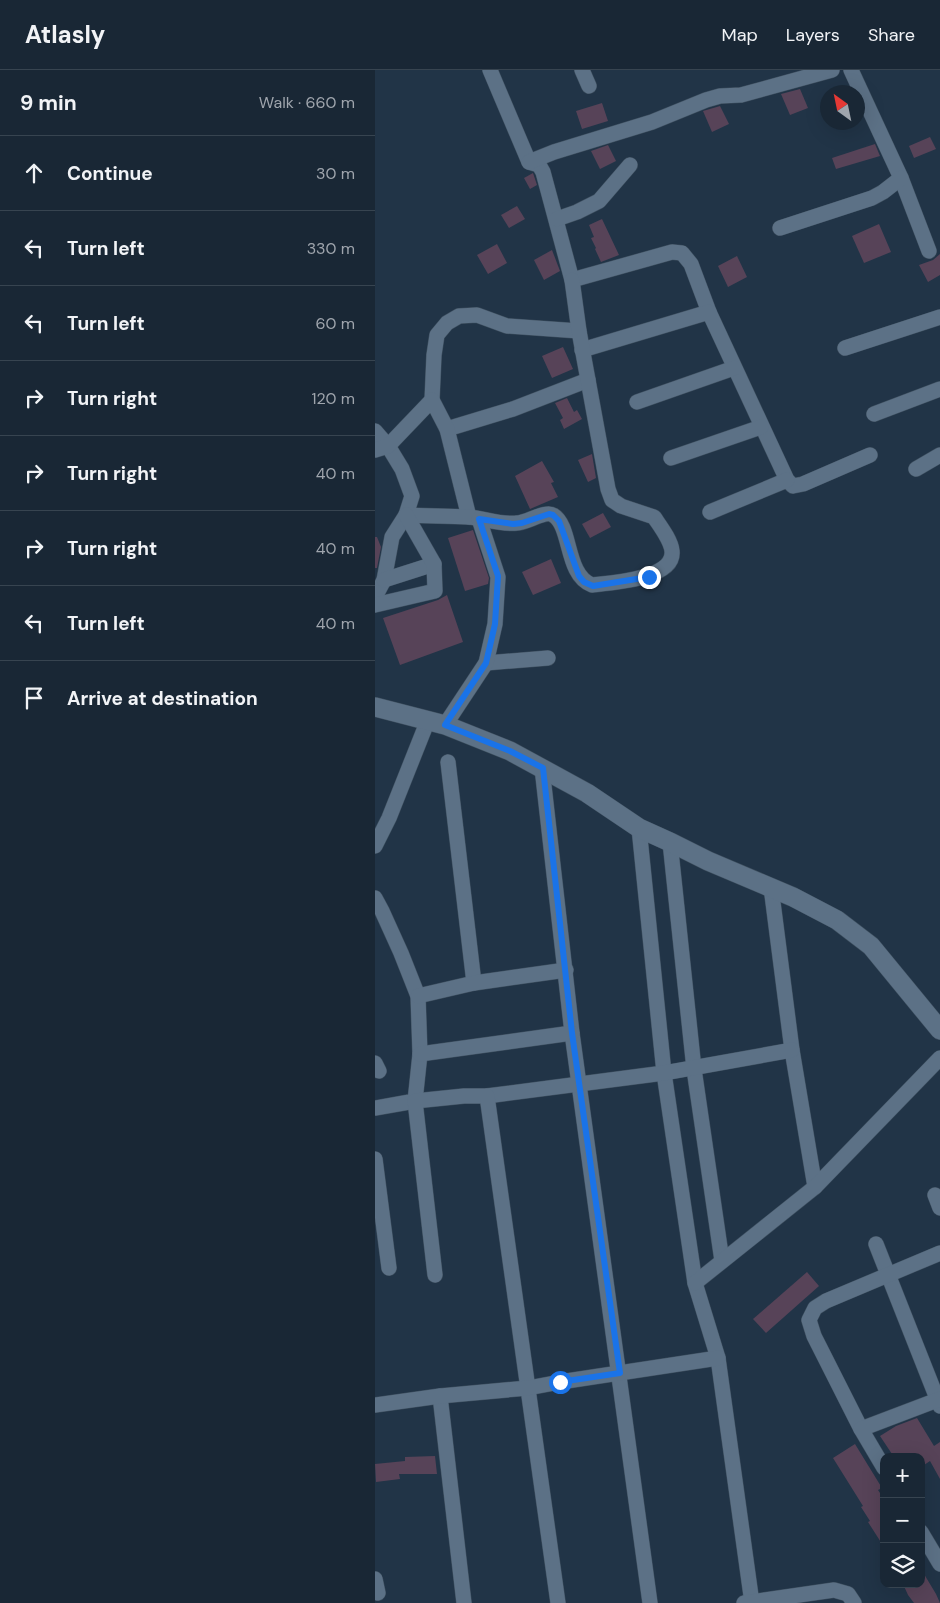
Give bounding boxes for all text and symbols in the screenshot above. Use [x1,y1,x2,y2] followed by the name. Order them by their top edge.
[25,19,105,50] text: Atlasly
[722,23,758,47] text: Map
[786,23,840,47] text: Layers
[868,23,915,47] text: Share
[820,85,865,130] north arrow
[20,89,77,117] text: 9 min
[259,92,355,113] text: Walk · 660 m
[20,159,48,187] icon: ahead
[67,161,153,186] text: Continue
[316,163,355,184] text: 30 m
[20,234,48,262] icon: left
[67,236,145,261] text: Turn left
[307,238,355,259] text: 330 m
[20,309,48,337] icon: left
[67,311,145,336] text: Turn left
[315,313,355,334] text: 60 m
[20,384,48,412] icon: right
[67,386,157,411] text: Turn right
[311,388,355,409] text: 120 m
[20,459,48,487] icon: right
[67,461,157,486] text: Turn right
[316,463,355,484] text: 40 m
[20,534,48,562] icon: right
[67,536,157,561] text: Turn right
[316,538,355,559] text: 40 m
[638,566,661,589] route end
[20,609,48,637] icon: left
[67,611,145,636] text: Turn left
[316,613,355,634] text: 40 m
[20,684,48,712] icon: arrive
[67,686,258,711] text: Arrive at destination
[549,1371,572,1394] route start
[880,1453,925,1588] map controls
[880,1453,925,1498] button: +
[880,1498,925,1543] button: −
[880,1543,925,1588] button: layers

